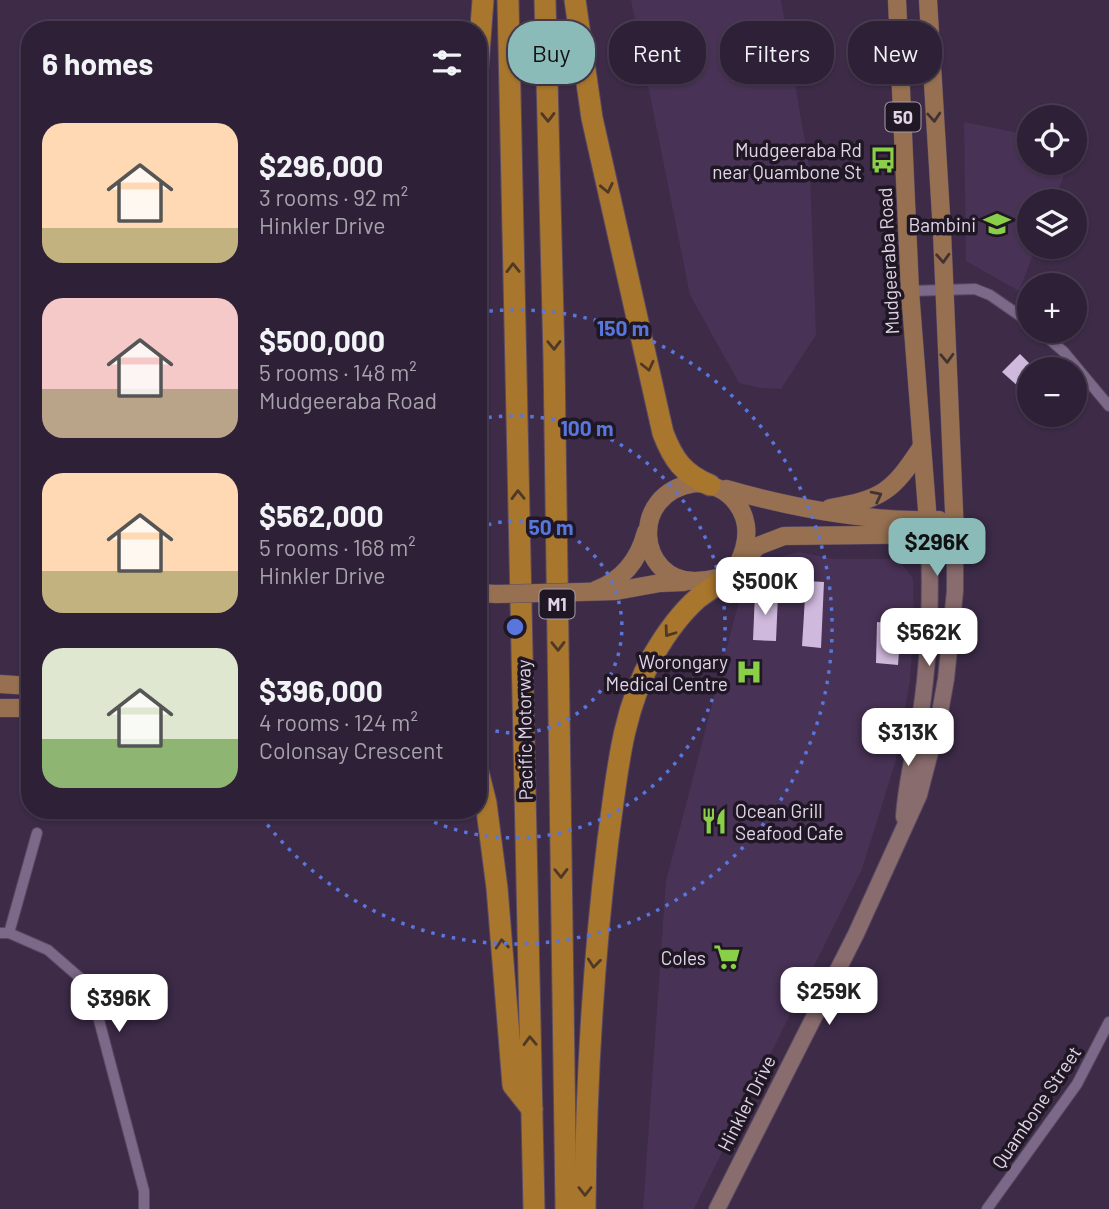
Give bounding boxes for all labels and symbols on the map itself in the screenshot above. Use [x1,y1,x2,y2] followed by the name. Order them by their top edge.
[886,103,920,132] road number: 50
[540,112,556,123] one-way arrow
[926,112,941,123] one-way arrow
[712,138,862,183] place label: Mudgeeraba Rd near Quambone St
[868,145,898,175] bus stop icon: Mudgeeraba Rd near Quambone St
[598,182,613,194] one-way arrow
[873,187,903,335] street label: Mudgeeraba Road
[982,209,1012,239] school or university icon: Bambini
[908,213,976,236] place label: Bambini
[936,253,951,264] one-way arrow
[505,262,521,272] one-way arrow
[597,315,649,340] text: 150 m
[546,340,562,350] one-way arrow
[940,352,955,363] one-way arrow
[639,360,654,372] one-way arrow
[560,415,614,440] text: 100 m
[510,489,526,500] one-way arrow
[869,490,882,504] one-way arrow
[528,514,574,539] text: 50 m
[888,518,986,578] pin: $296K
[716,558,814,617] pin: $500K
[540,590,574,618] road number: M1
[880,608,978,668] pin: $562K
[503,615,527,639] centre of rings
[665,624,677,637] one-way arrow
[550,641,566,651] one-way arrow
[606,650,728,695] place label: Worongary Medical Centre
[734,657,764,687] hospital icon: Worongary Medical Centre
[511,659,537,801] street label: Pacific Motorway
[859,708,957,768] pin: $313K
[735,799,844,844] place label: Ocean Grill Seafood Cafe
[699,806,729,836] restaurant icon: Ocean Grill Seafood Cafe
[553,868,569,879] one-way arrow
[495,938,510,949] one-way arrow
[712,942,742,972] supermarket icon: Coles
[661,946,706,969] place label: Coles
[587,957,602,969] one-way arrow
[780,968,878,1027] pin: $259K
[70,974,168,1034] pin: $396K
[522,1035,537,1046] one-way arrow
[986,1041,1086,1173] street label: Quambone Street
[712,1051,780,1155] street label: Hinkler Drive
[577,1186,593,1196] one-way arrow

